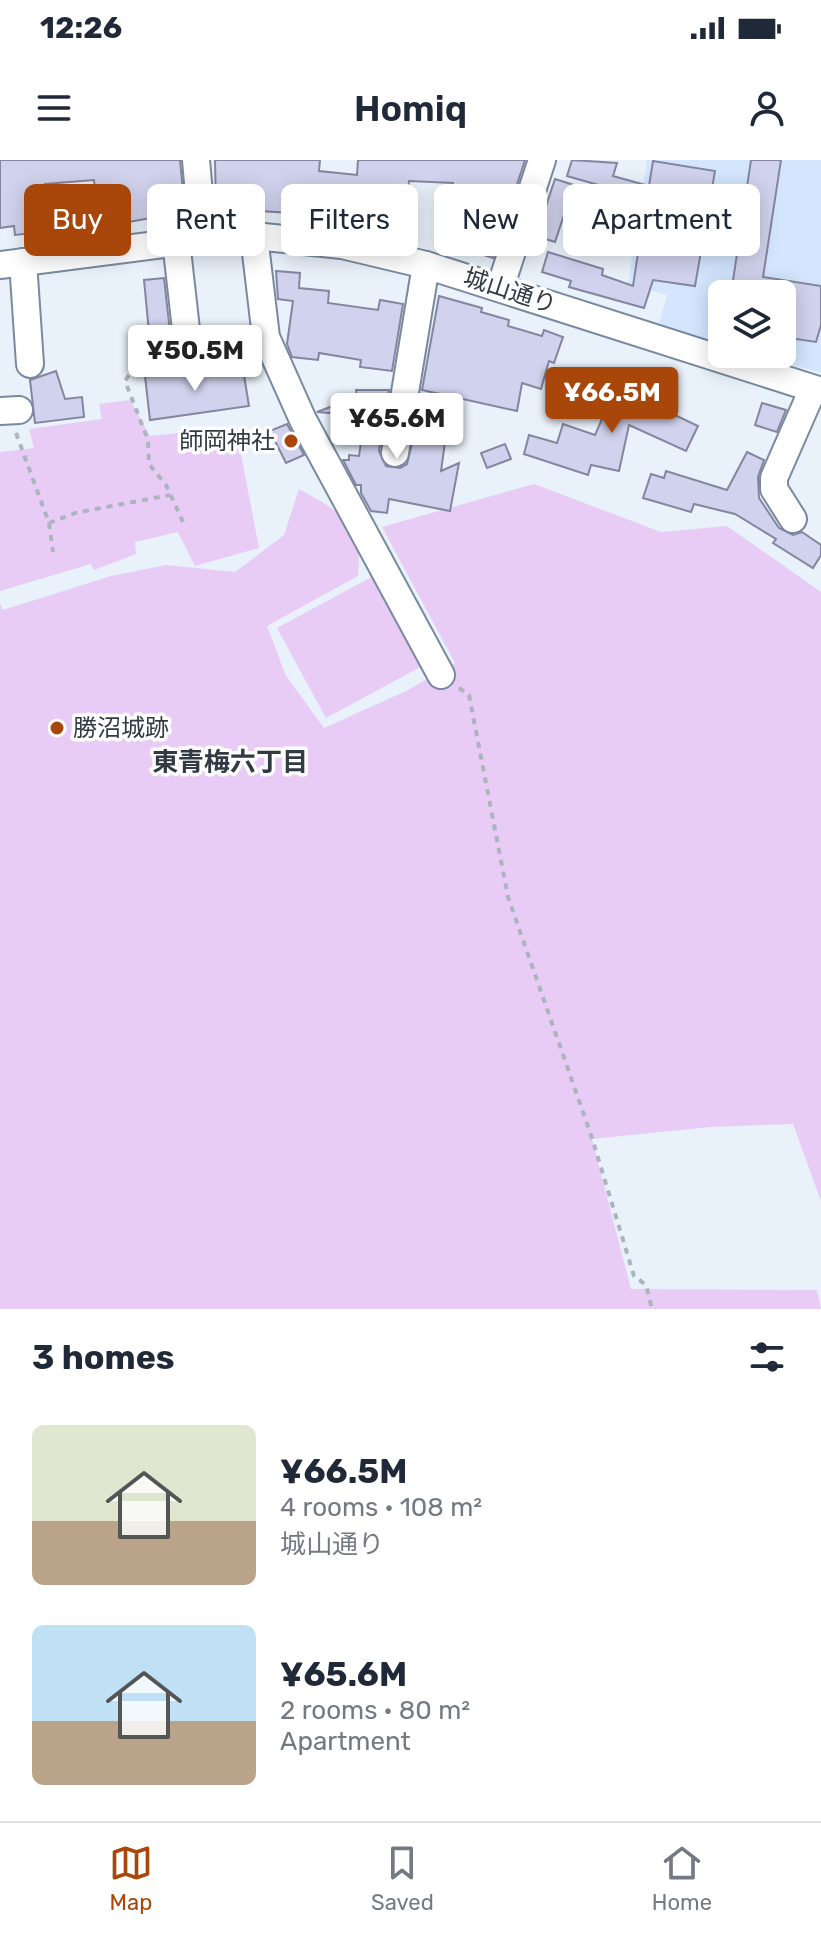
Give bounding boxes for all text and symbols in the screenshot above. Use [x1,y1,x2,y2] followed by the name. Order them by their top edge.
[40,10,122,46] text: 12:26
[32,86,76,130] icon: menu
[745,86,789,130] icon: person
[354,87,467,130] text: Homiq
[24,184,131,256] chip: Buy
[147,184,265,256] chip: Rent
[281,184,418,256] chip: Filters
[434,184,547,256] chip: New
[563,184,760,256] chip: Apartment
[460,263,560,319] street label: 城山通り
[708,280,796,368] map controls
[708,280,796,368] button: layers
[130,325,260,393] pin: ¥50.5M
[146,335,244,366] text: ¥50.5M
[547,367,677,435] pin: ¥66.5M
[563,377,661,408] text: ¥66.5M
[332,393,462,461] pin: ¥65.6M
[348,403,446,434] text: ¥65.6M
[179,427,275,455] place label: 師岡神社
[282,432,300,450] marker: 師岡神社
[73,714,169,742] place label: 勝沼城跡
[48,719,66,737] marker: 勝沼城跡
[152,747,308,778] district label: 東青梅六丁目
[745,1335,789,1379] icon: filters
[32,1337,175,1378] text: 3 homes
[280,1451,407,1492] text: ¥66.5M
[96,1457,192,1553] icon: home
[280,1492,482,1523] text: 4 rooms · 108 m²
[280,1529,384,1560] text: 城山通り
[280,1654,407,1695] text: ¥65.6M
[96,1657,192,1753] icon: home
[280,1695,470,1726] text: 2 rooms · 80 m²
[280,1726,411,1757] text: Apartment
[109,1841,153,1916] tab: Map
[371,1841,434,1916] tab: Saved
[652,1841,712,1916] tab: Home

